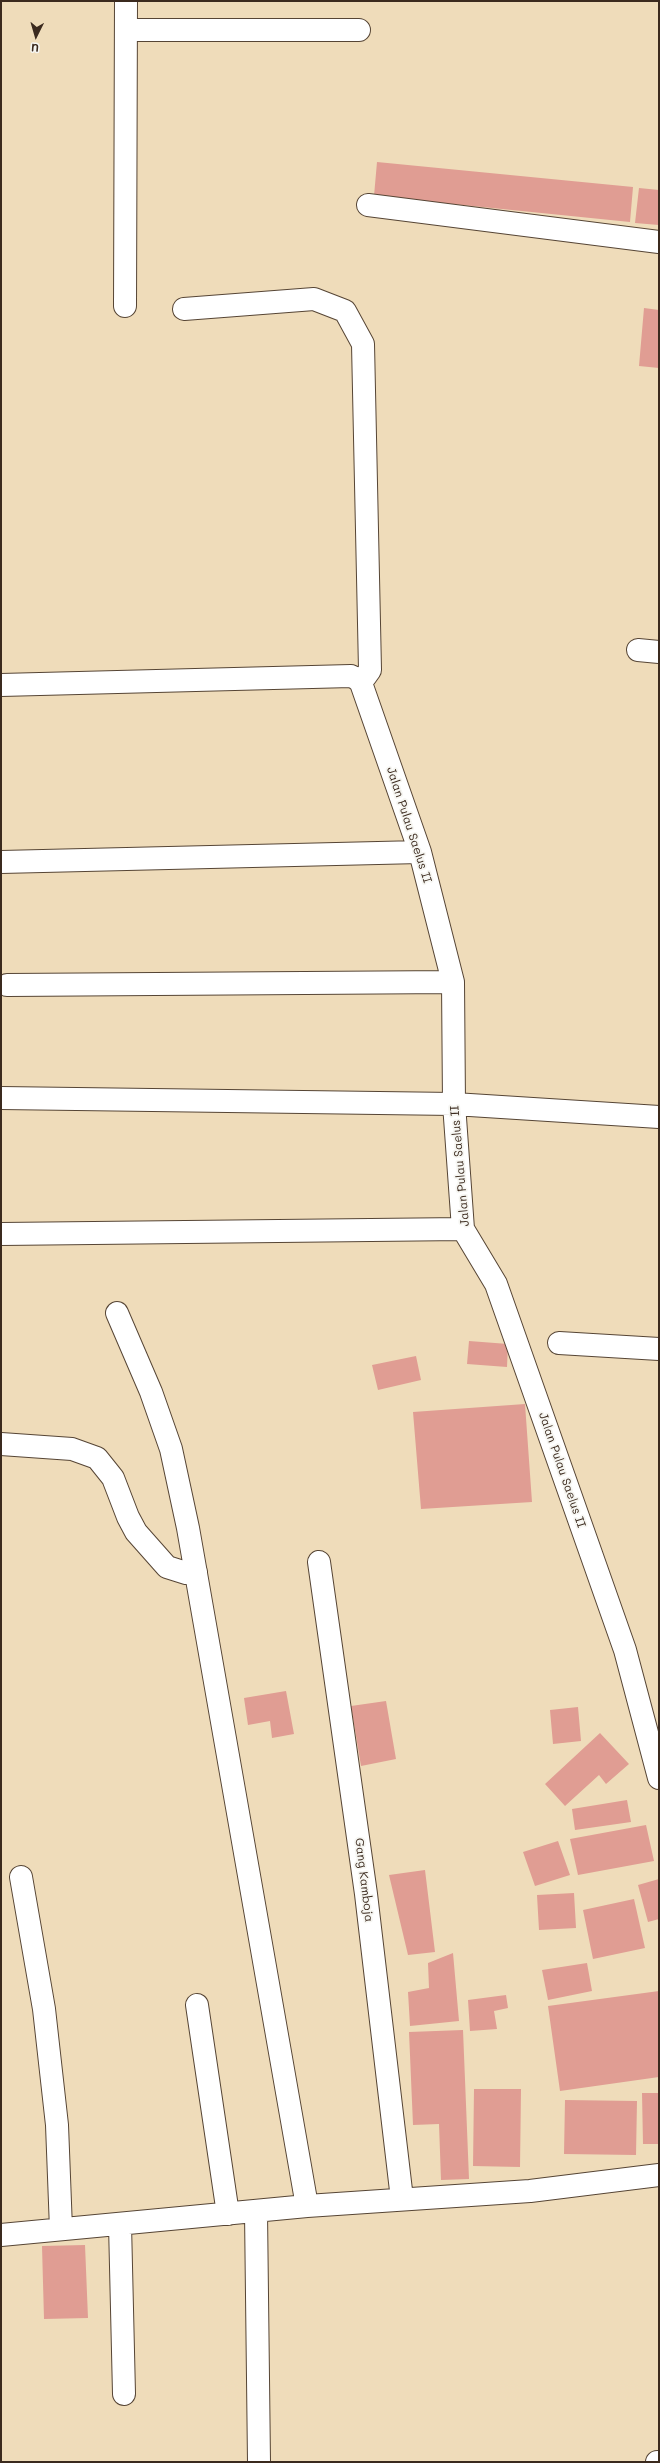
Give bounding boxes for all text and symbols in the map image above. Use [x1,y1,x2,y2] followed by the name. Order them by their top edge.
[16,16,56,56] north arrow
[30,41,39,56] text: U
[383,765,435,885] street label: Jalan Pulau Saelus II
[448,1105,472,1227] street label: Jalan Pulau Saelus II
[535,1410,589,1530] street label: Jalan Pulau Saelus II
[352,1837,376,1923] street label: Gang Kamboja

